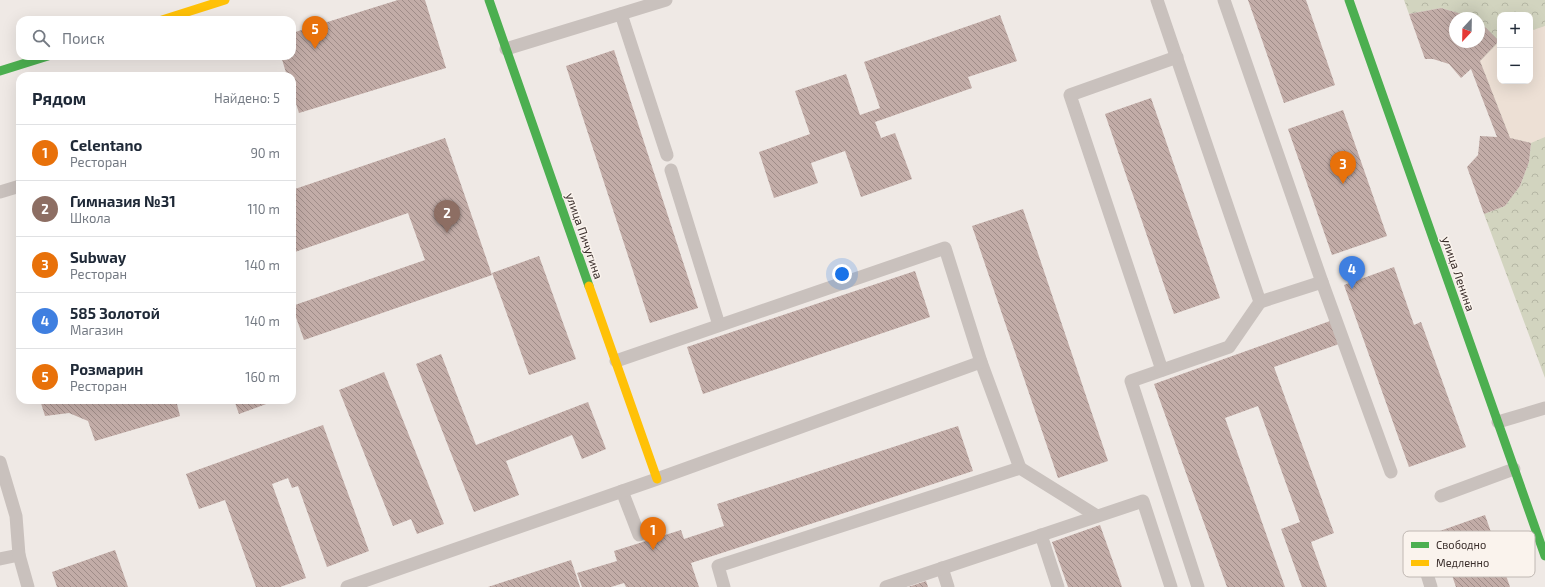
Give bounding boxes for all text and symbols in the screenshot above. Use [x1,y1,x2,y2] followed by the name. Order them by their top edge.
[1449,12,1485,48] north arrow
[1497,12,1533,84] map controls
[1497,12,1533,48] button: +
[16,16,296,60] search box
[302,16,328,49] pin: 5
[30,27,52,49] icon: search
[62,29,105,47] text: Поиск
[1497,48,1533,84] button: −
[32,88,86,108] text: Рядом
[214,90,280,106] text: Найдено: 5
[70,136,142,154] text: Celentano
[42,145,48,161] text: 1
[250,145,280,161] text: 90 m
[1330,151,1356,184] pin: 3
[70,154,127,170] text: Ресторан
[563,191,606,281] street label: улица Пичугина
[70,192,176,210] text: Гимназия №31
[434,200,460,233] pin: 2
[41,201,49,217] text: 2
[248,201,280,217] text: 110 m
[70,210,111,226] text: Школа
[1439,234,1478,313] street label: улица Ленина
[70,248,126,266] text: Subway
[1339,256,1365,289] pin: 4
[41,257,49,273] text: 3
[245,257,280,273] text: 140 m
[832,264,852,284] your location
[70,266,127,282] text: Ресторан
[70,304,160,322] text: 585 Золотой
[41,313,49,329] text: 4
[245,313,280,329] text: 140 m
[70,322,123,338] text: Магазин
[70,360,143,378] text: Розмарин
[41,369,49,385] text: 5
[245,369,280,385] text: 160 m
[70,378,127,394] text: Ресторан
[640,517,666,550] pin: 1
[1403,531,1535,577] legend
[1436,538,1486,551] text: Свободно
[1436,556,1489,569] text: Медленно

